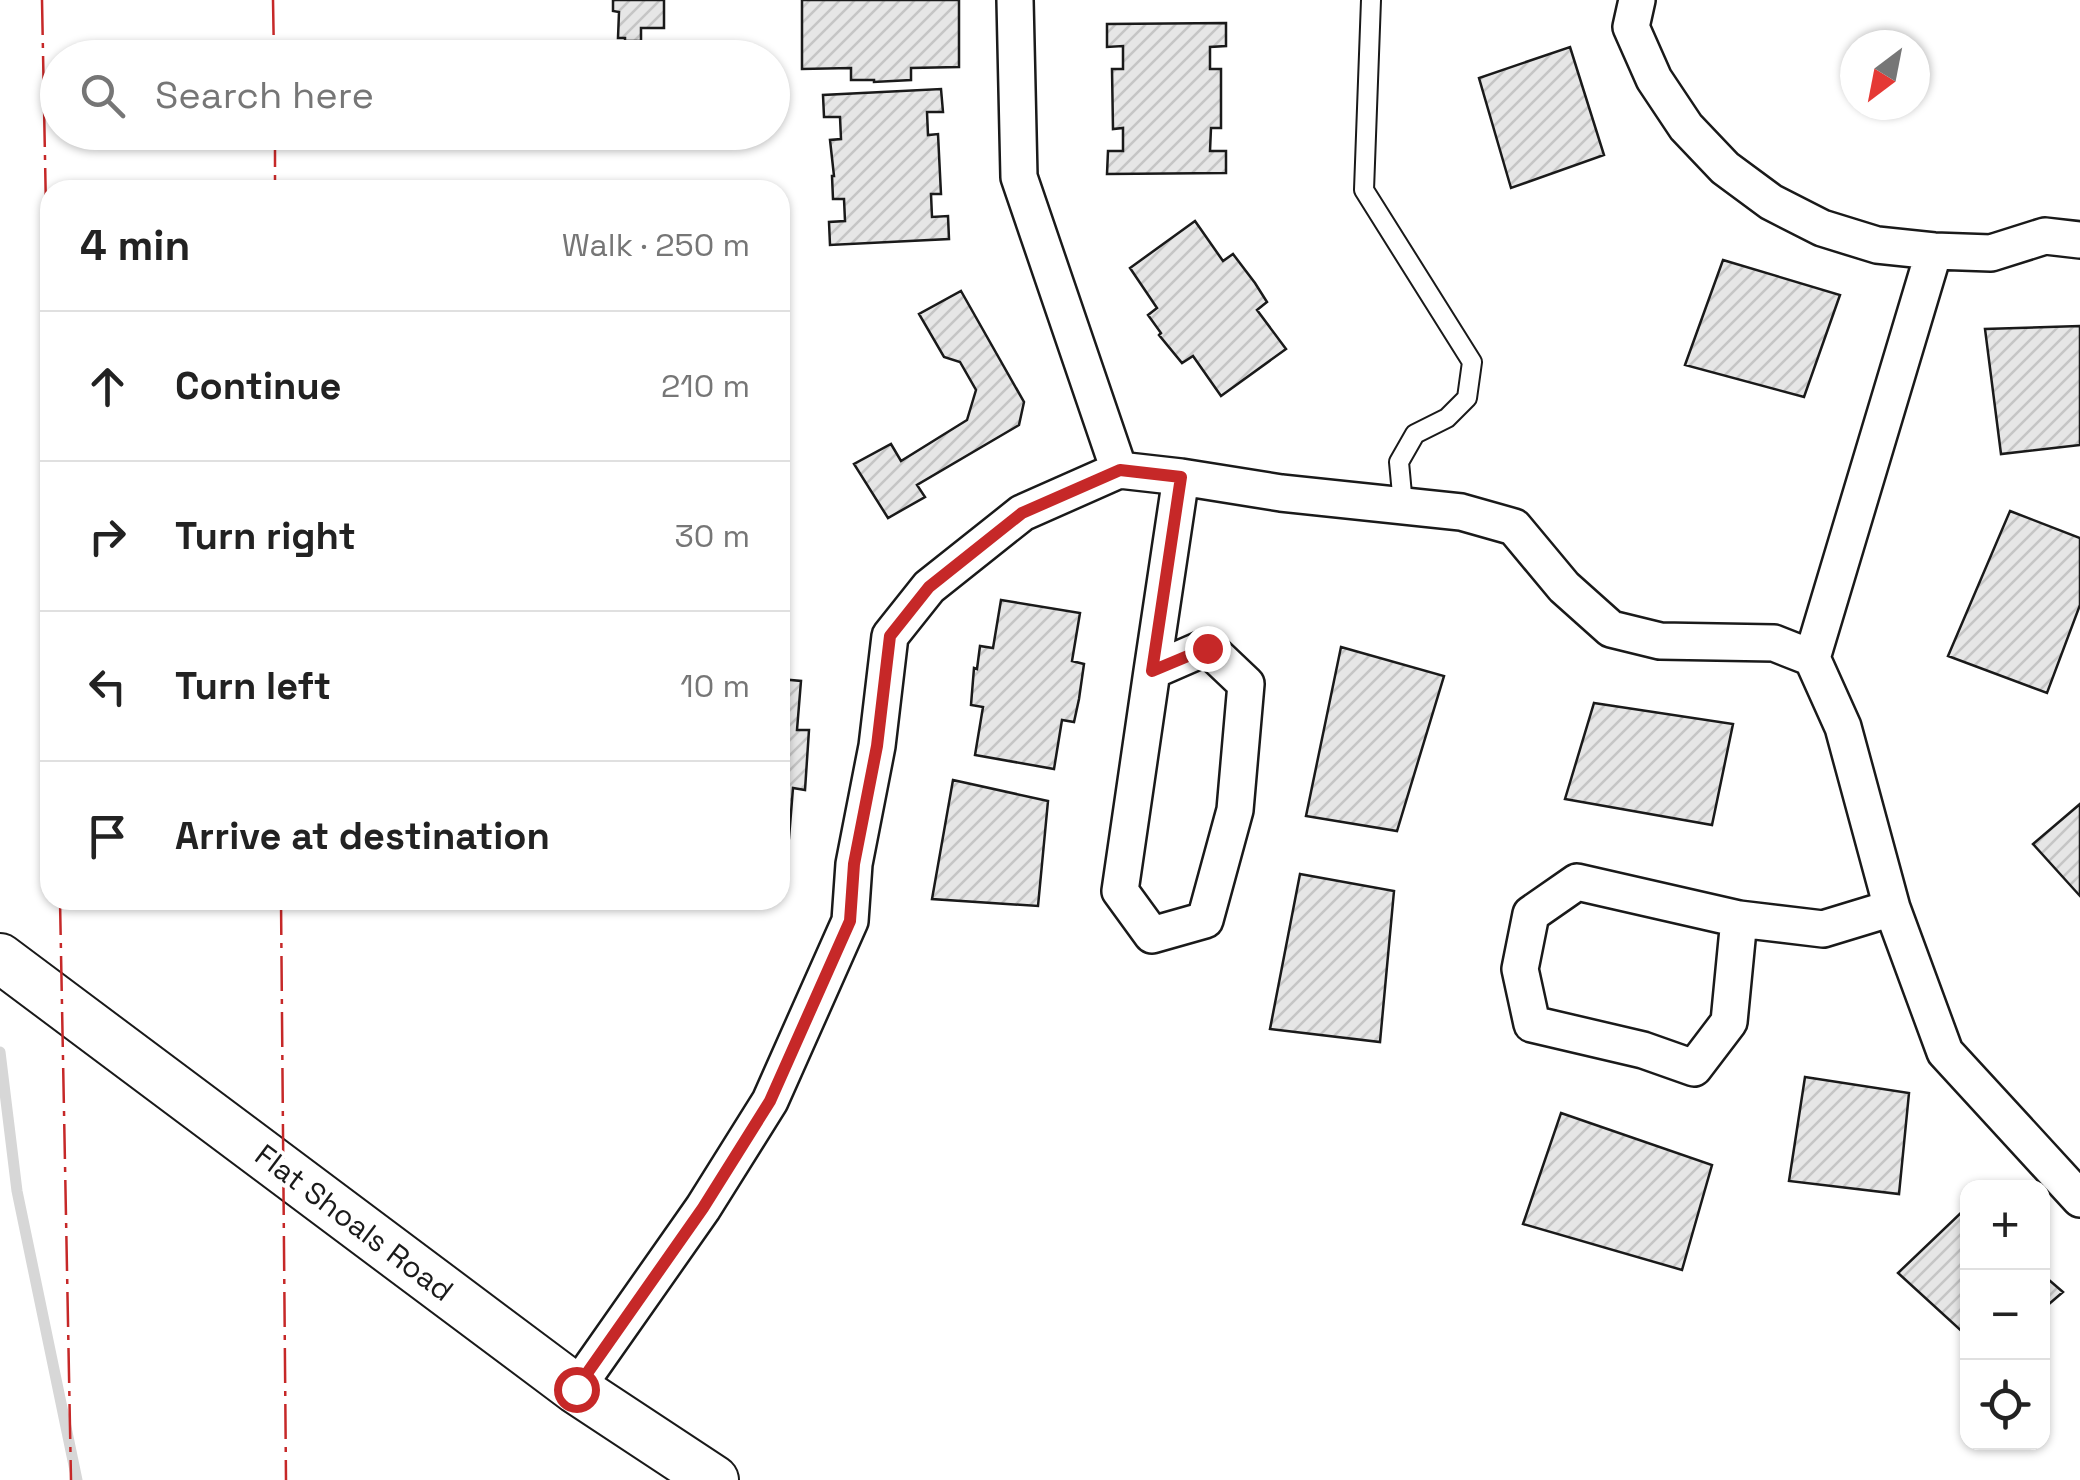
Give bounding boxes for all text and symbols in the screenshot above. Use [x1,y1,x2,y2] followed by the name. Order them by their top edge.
[1840,30,1930,120] north arrow
[40,40,790,150] search box
[75,68,130,123] icon: search
[155,71,374,119] text: Search here
[80,219,190,272] text: 4 min
[562,225,750,265] text: Walk · 250 m
[80,359,135,414] icon: ahead
[175,362,341,410] text: Continue
[661,366,750,406] text: 210 m
[80,509,135,564] icon: right
[175,512,356,560] text: Turn right
[674,516,750,556] text: 30 m
[1185,626,1231,672] route end
[80,659,135,714] icon: left
[175,662,331,710] text: Turn left
[680,666,750,706] text: 10 m
[80,809,135,864] icon: arrive
[175,812,550,860] text: Arrive at destination
[247,1135,461,1310] street label: Flat Shoals Road
[1960,1180,2050,1450] map controls
[1960,1180,2050,1270] button: +
[1960,1270,2050,1360] button: −
[1960,1360,2050,1450] button: locate
[554,1367,600,1413] route start

